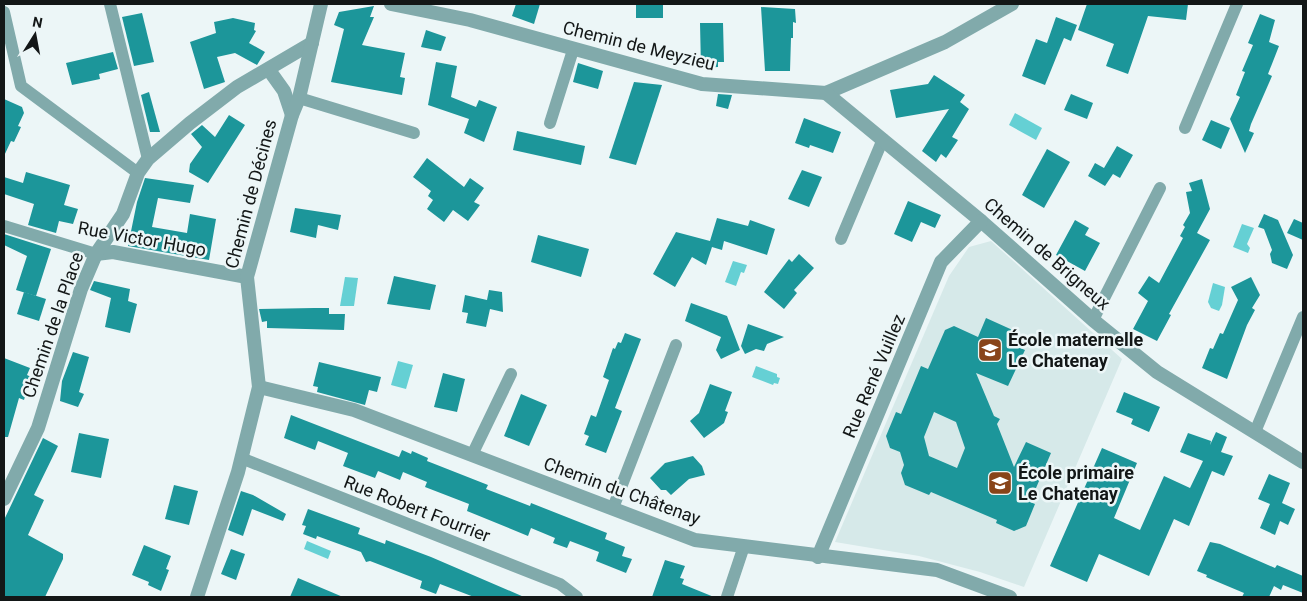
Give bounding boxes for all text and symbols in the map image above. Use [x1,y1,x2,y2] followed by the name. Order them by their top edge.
[10,10,60,60] north arrow
[31,13,44,31] text: N
[561,16,718,75] street label: Chemin de Meyzieu
[220,117,281,271] street label: Chemin de Décines
[980,193,1115,314] street label: Chemin de Brigneux
[76,217,208,260] street label: Rue Victor Hugo
[18,249,87,401] street label: Chemin de la Place
[838,311,909,441] street label: Rue René Vuillez
[1008,329,1143,371] place label: École maternelle Le Chatenay
[977,337,1003,363] school or university icon: École maternelle Le Chatenay
[541,452,704,529] street label: Chemin du Châtenay
[1018,462,1134,504] place label: École primaire Le Chatenay
[987,470,1013,496] school or university icon: École primaire Le Chatenay
[341,471,493,546] street label: Rue Robert Fourrier

